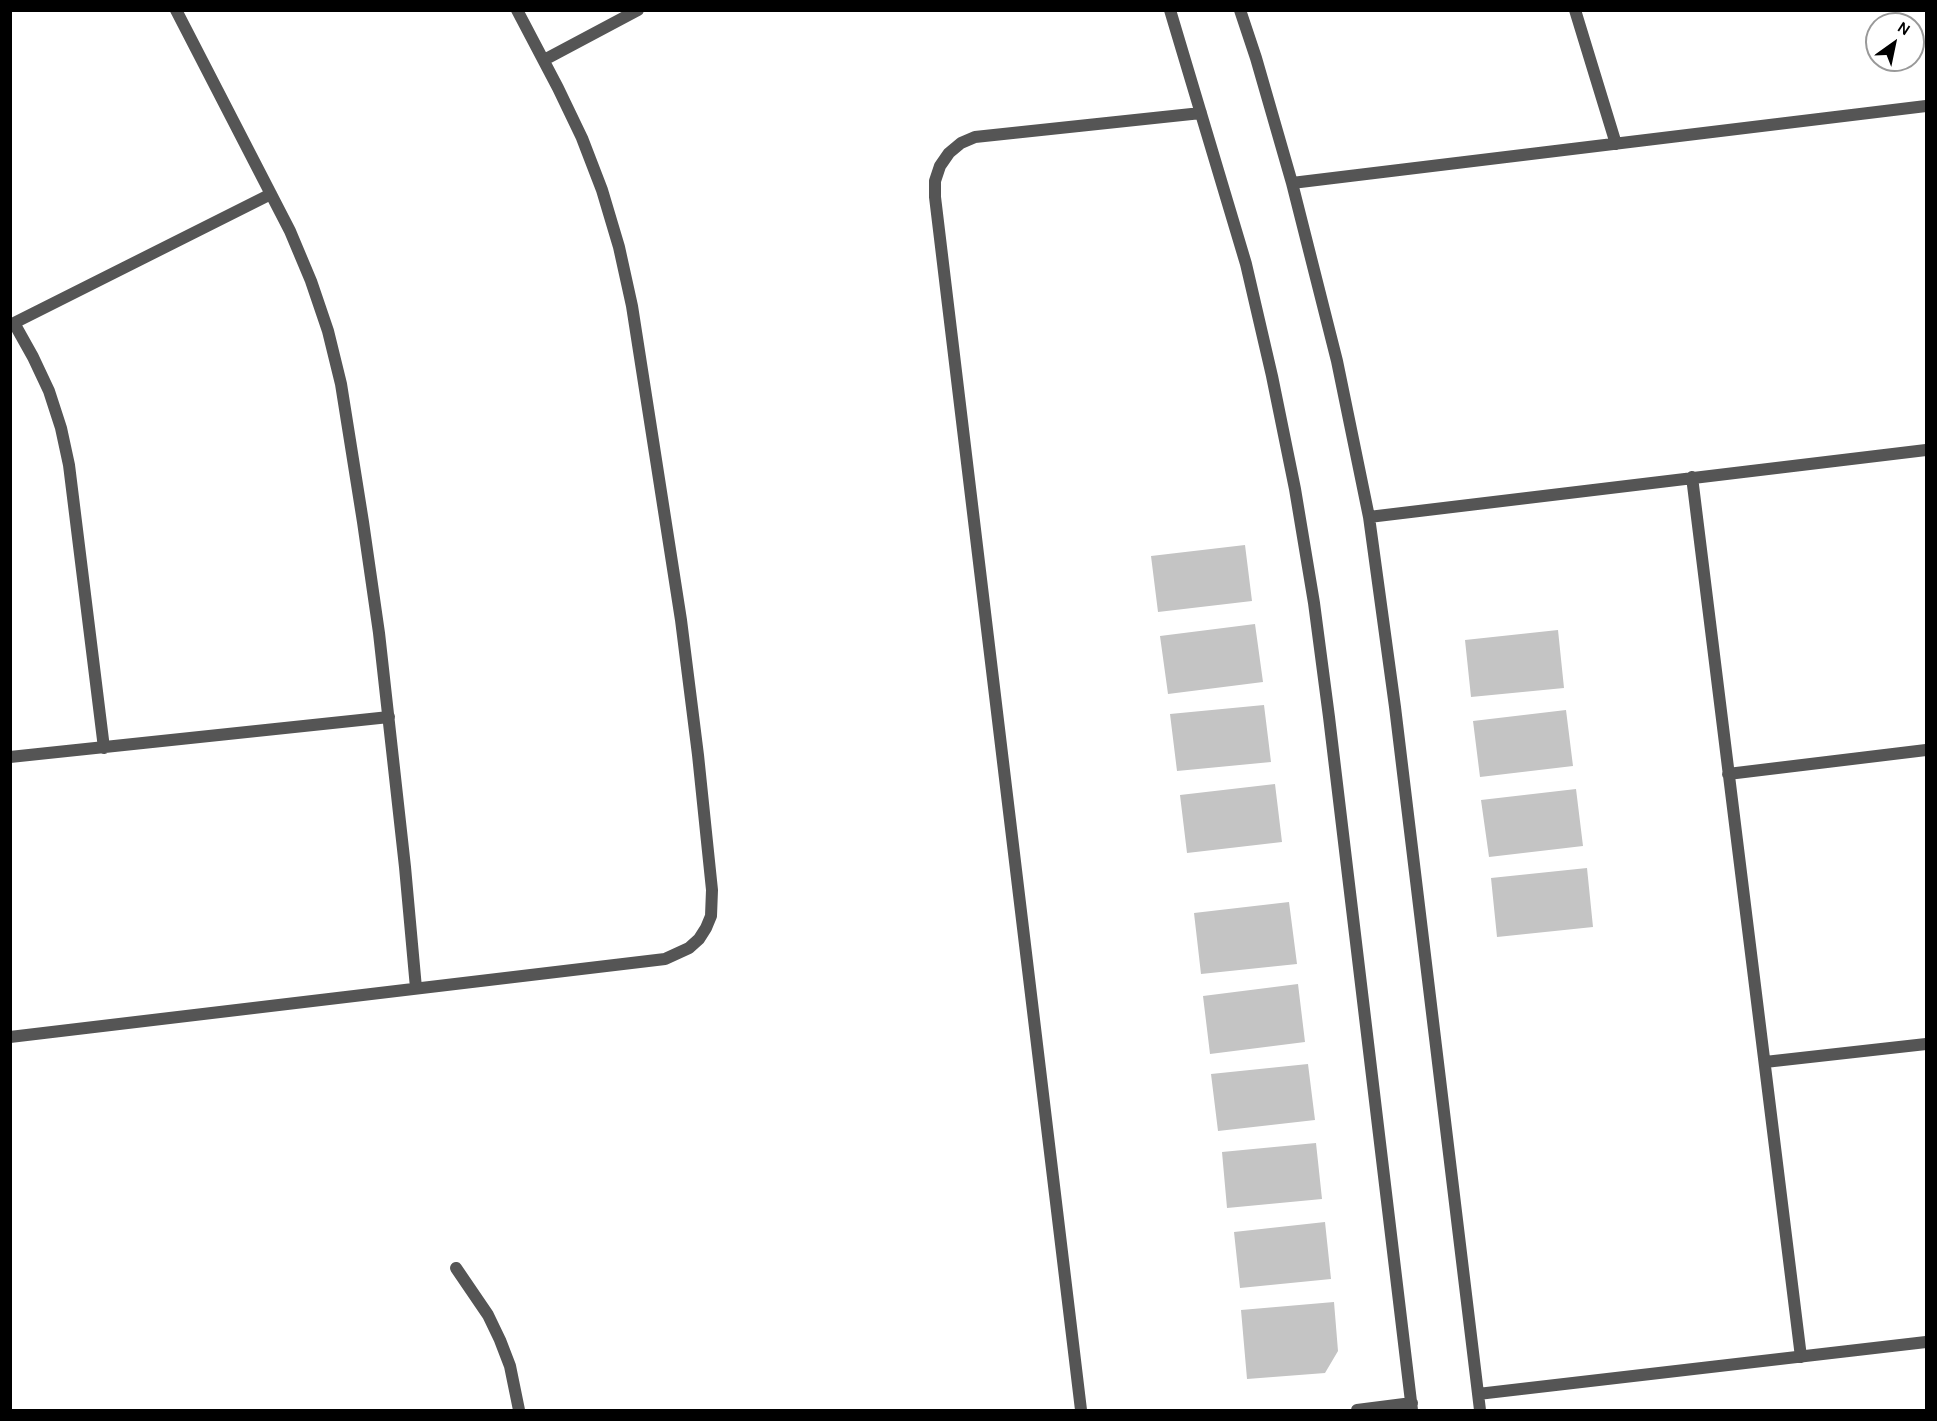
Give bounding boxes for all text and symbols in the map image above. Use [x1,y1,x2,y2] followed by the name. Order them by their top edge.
[1865,12,1925,72] north arrow
[1894,17,1914,39] text: N

